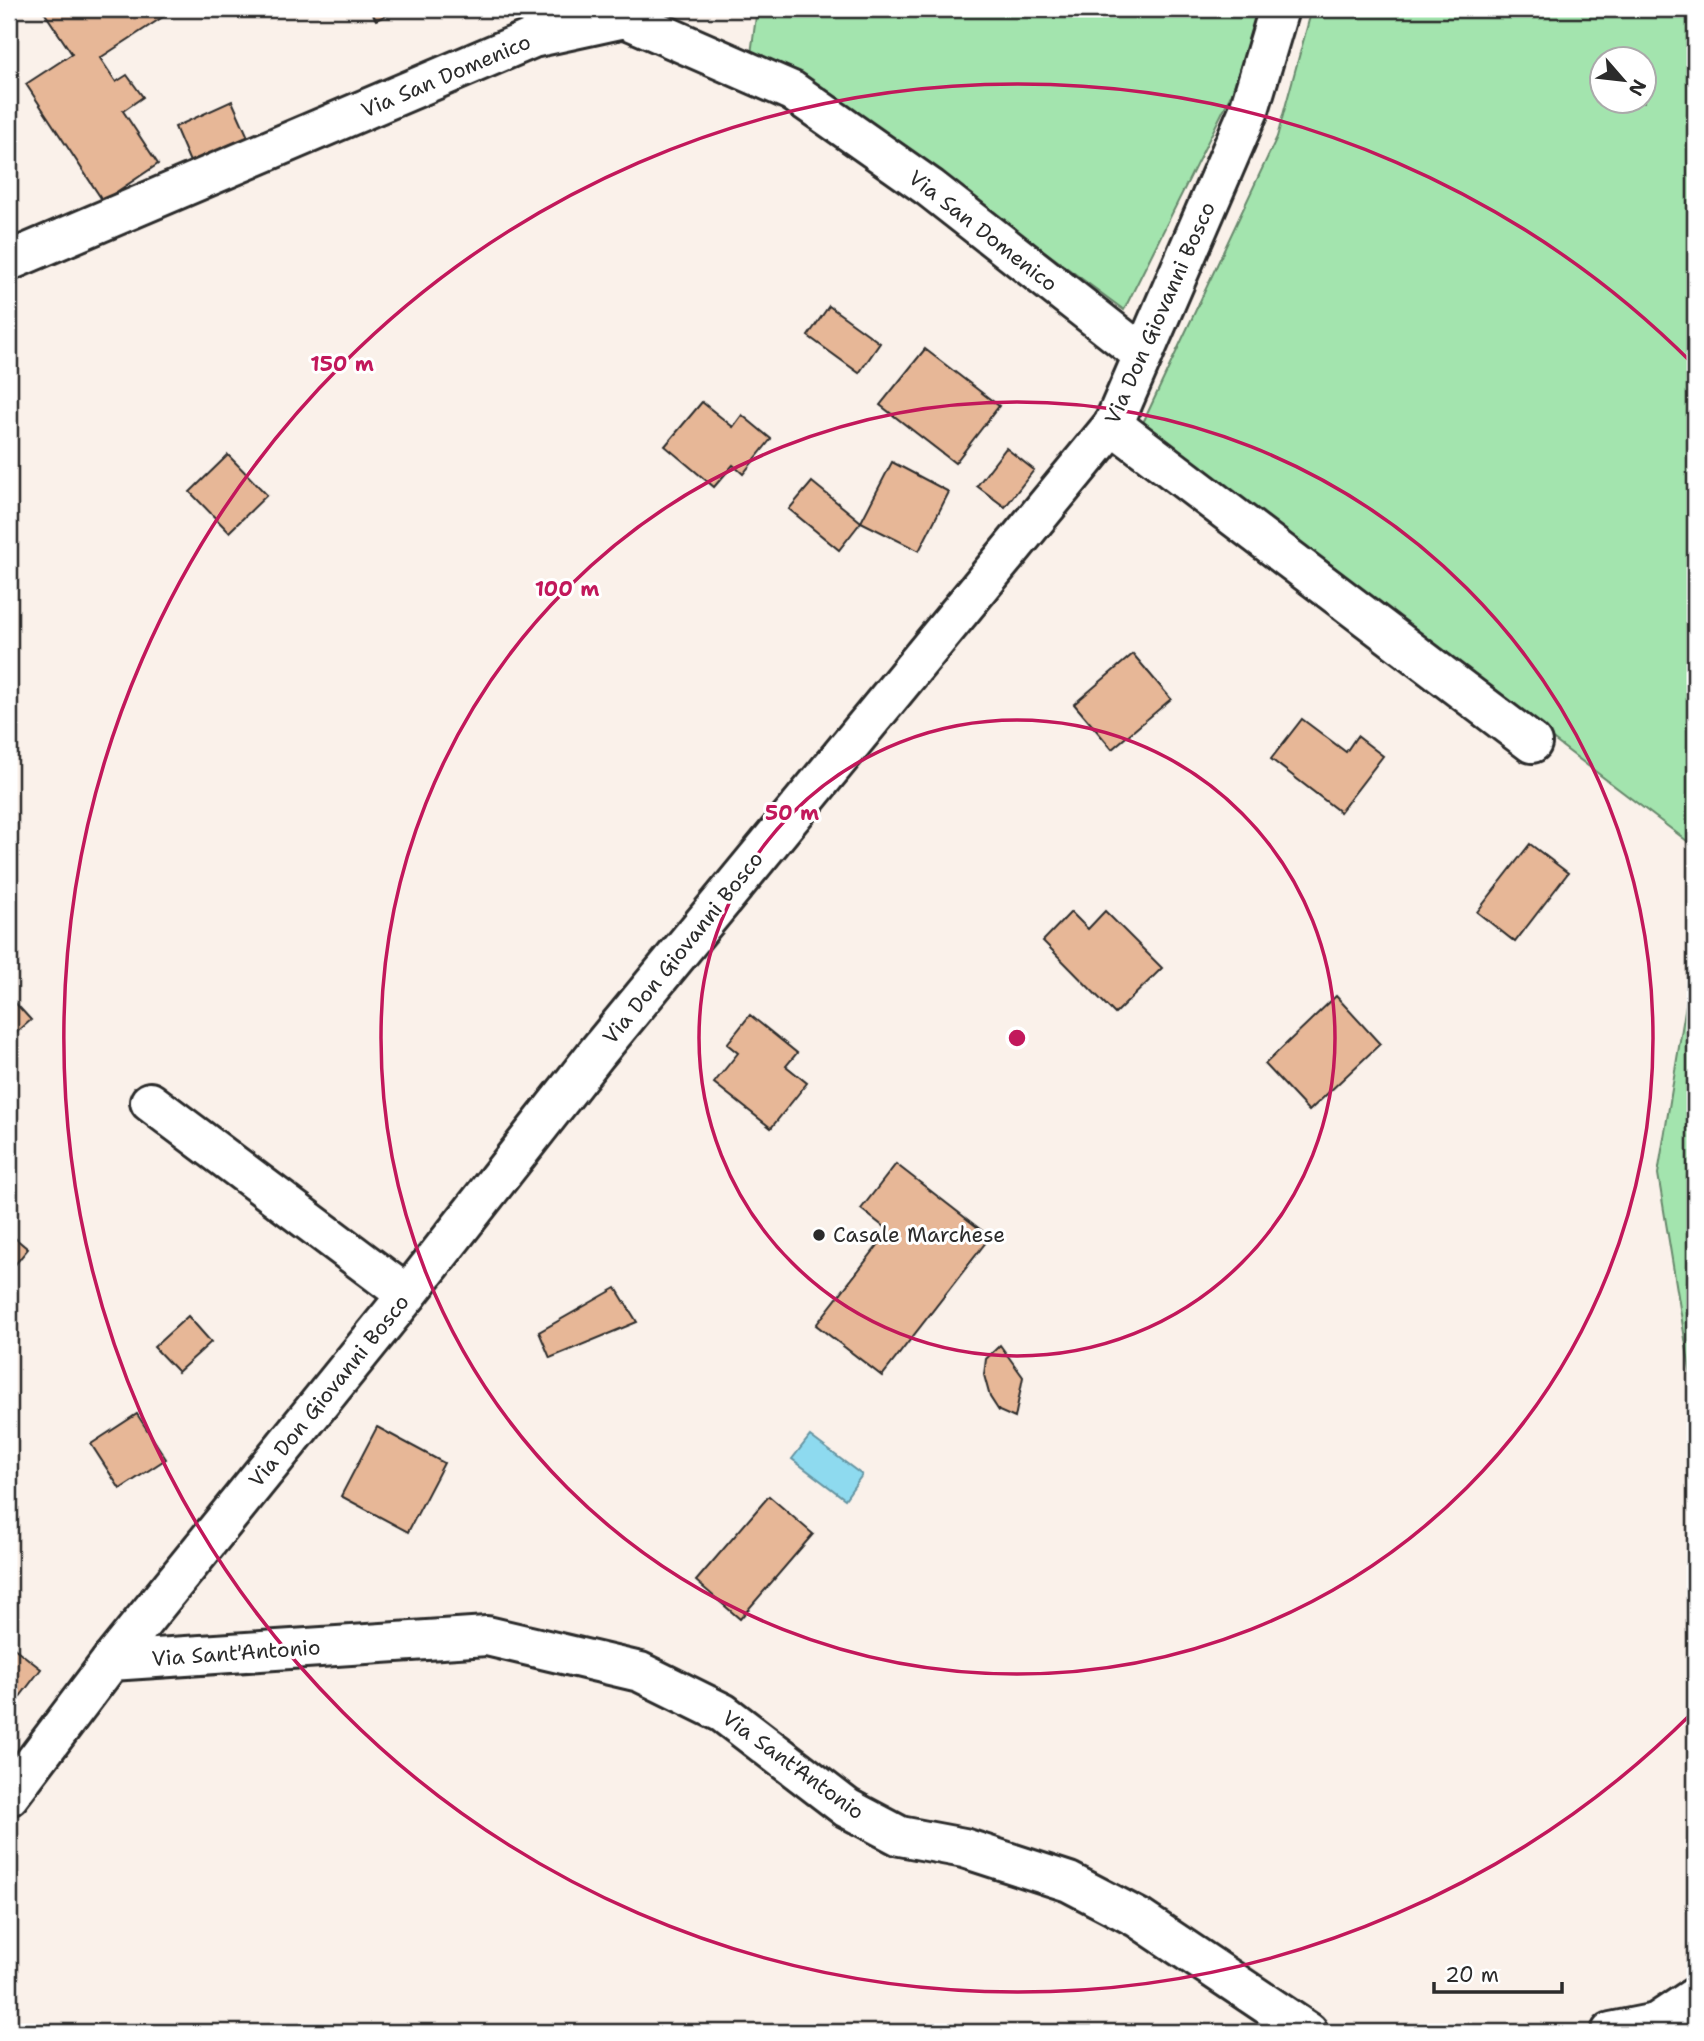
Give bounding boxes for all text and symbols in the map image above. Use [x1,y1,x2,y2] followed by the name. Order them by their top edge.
[357,28,535,124] street label: Via San Domenico
[1588,46,1658,116] north arrow
[1623,75,1652,100] text: N
[903,164,1063,298] street label: Via San Domenico
[1098,197,1222,429] street label: Via Don Giovanni Bosco
[310,350,374,378] text: 150 m
[535,575,599,603] text: 100 m
[765,799,819,827] text: 50 m
[596,846,770,1050] street label: Via Don Giovanni Bosco
[1005,1026,1029,1050] centre of rings
[833,1221,1005,1249] place label: Casale Marchese
[811,1227,827,1243] marker: Casale Marchese
[242,1289,416,1493] street label: Via Don Giovanni Bosco
[151,1633,321,1673] street label: Via Sant'Antonio
[716,1704,870,1826] street label: Via Sant'Antonio
[1434,1950,1562,1994] scale bar
[1445,1961,1499,1989] text: 20 m

